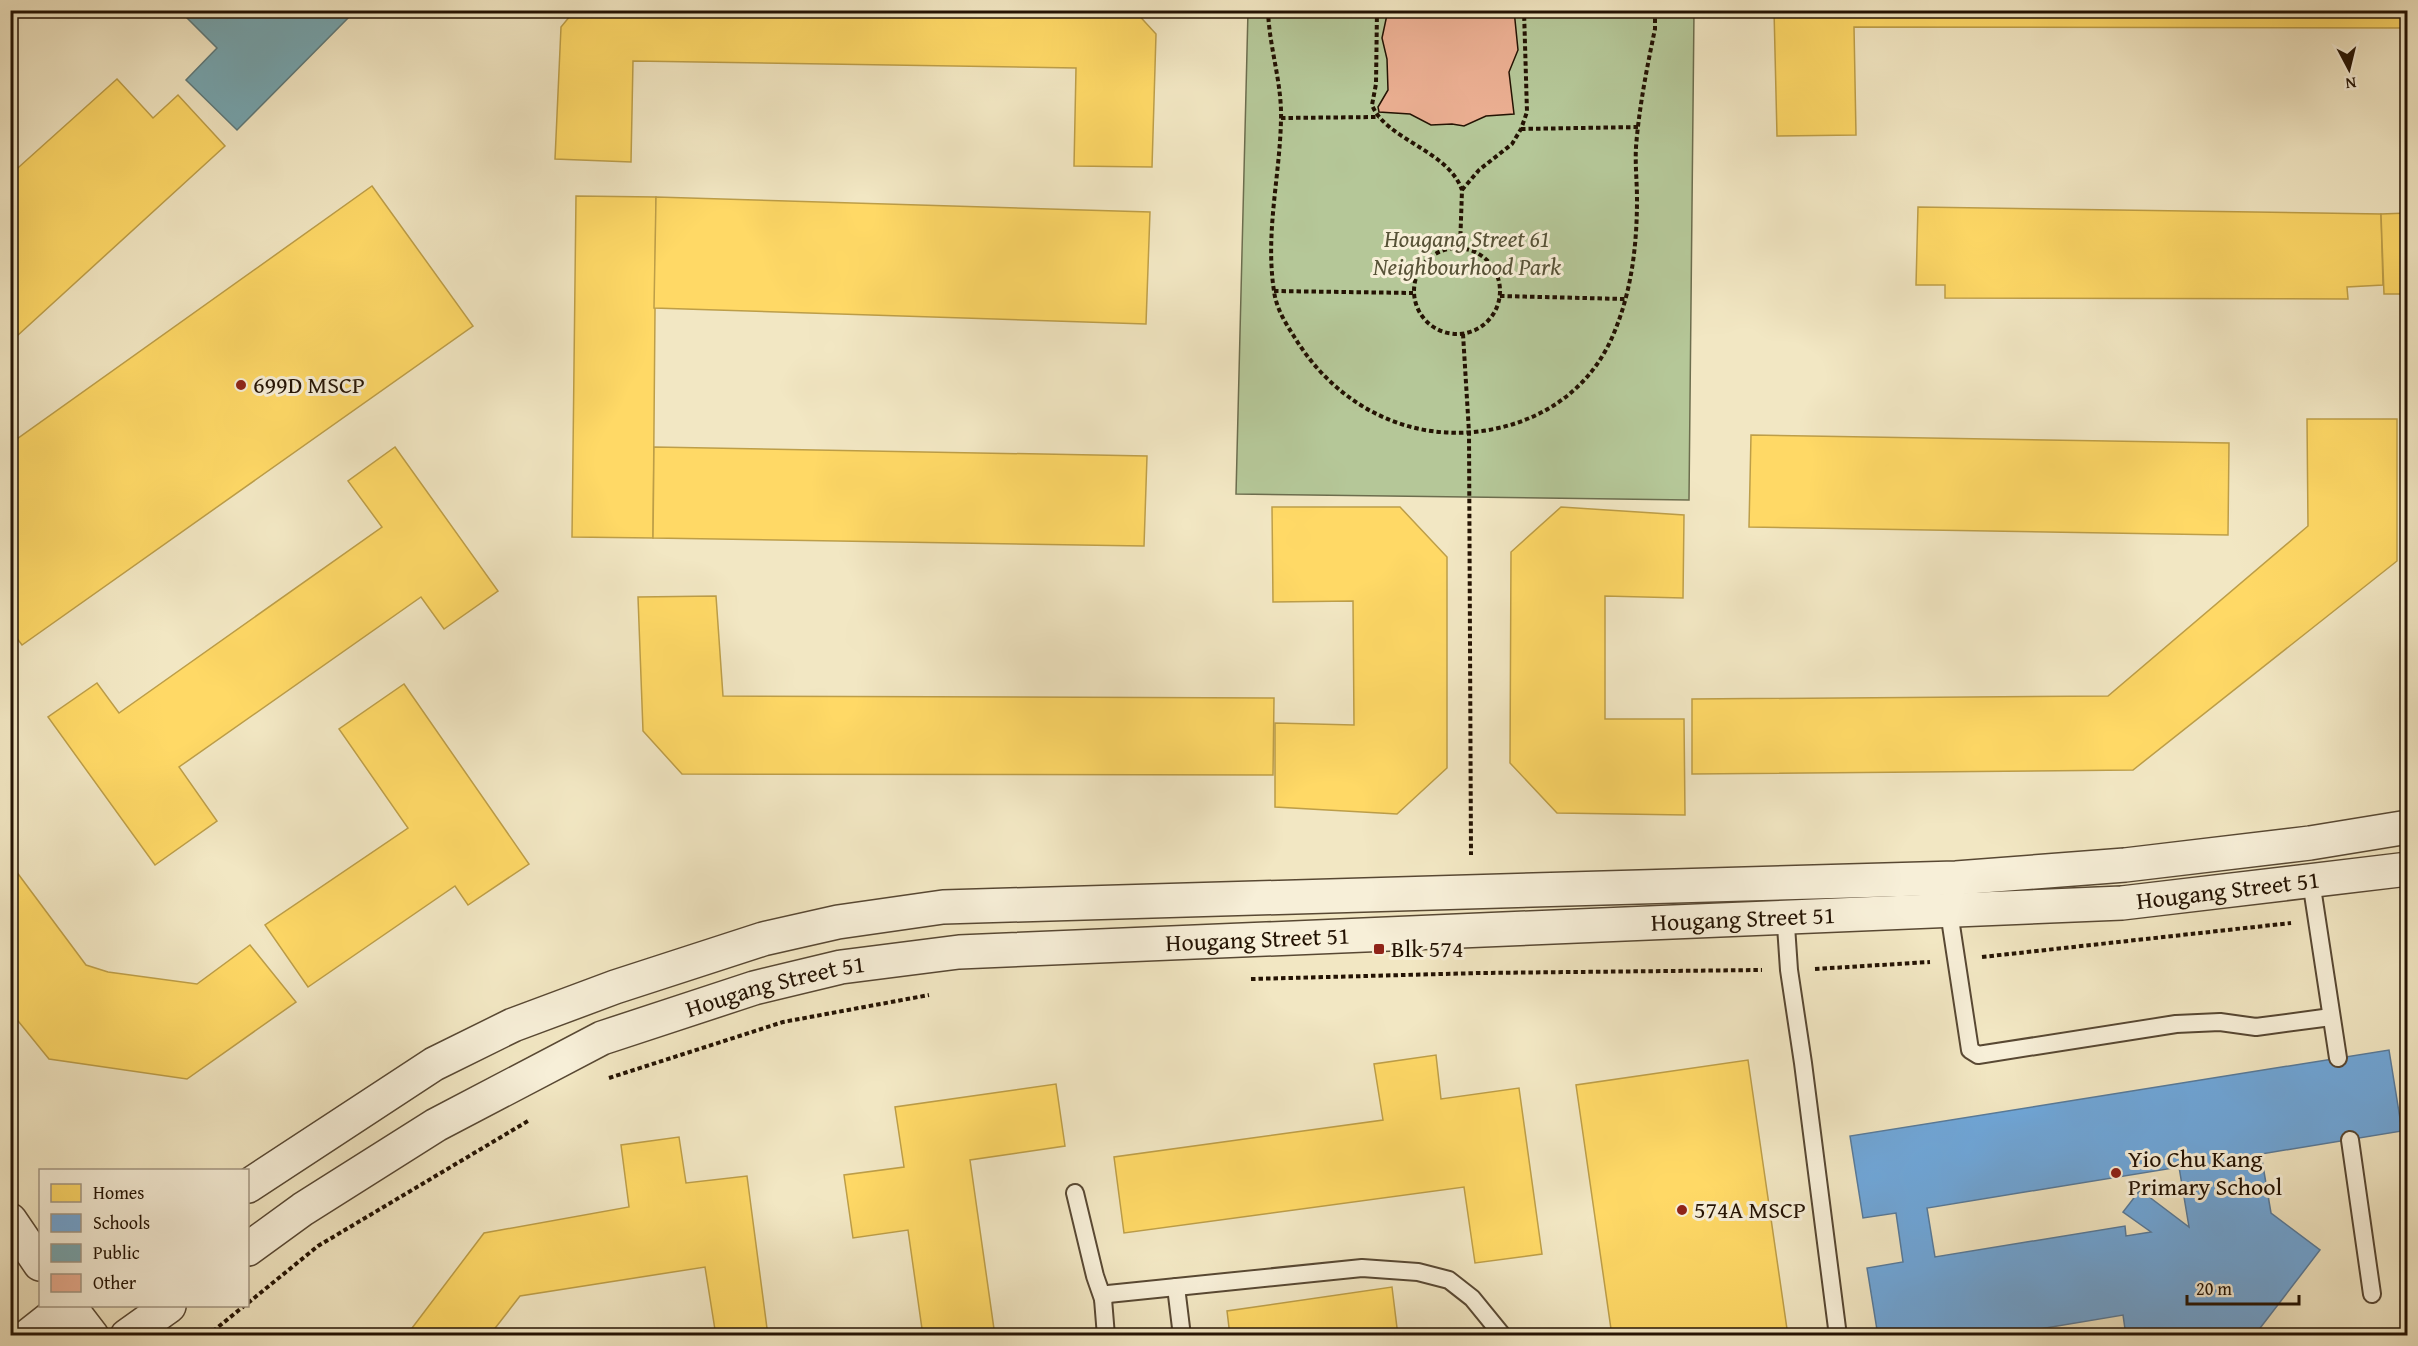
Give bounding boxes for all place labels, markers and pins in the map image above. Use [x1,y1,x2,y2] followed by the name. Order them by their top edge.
[253,367,365,402] place label: 699D MSCP
[234,378,248,392] marker: 699D MSCP
[1391,931,1463,966] place label: Blk 574
[1372,942,1386,956] marker: Blk 574
[2128,1141,2283,1204] place label: Yio Chu Kang Primary School
[2109,1166,2123,1180] marker: Yio Chu Kang Primary School
[1694,1192,1806,1227] place label: 574A MSCP
[1675,1203,1689,1217] marker: 574A MSCP

